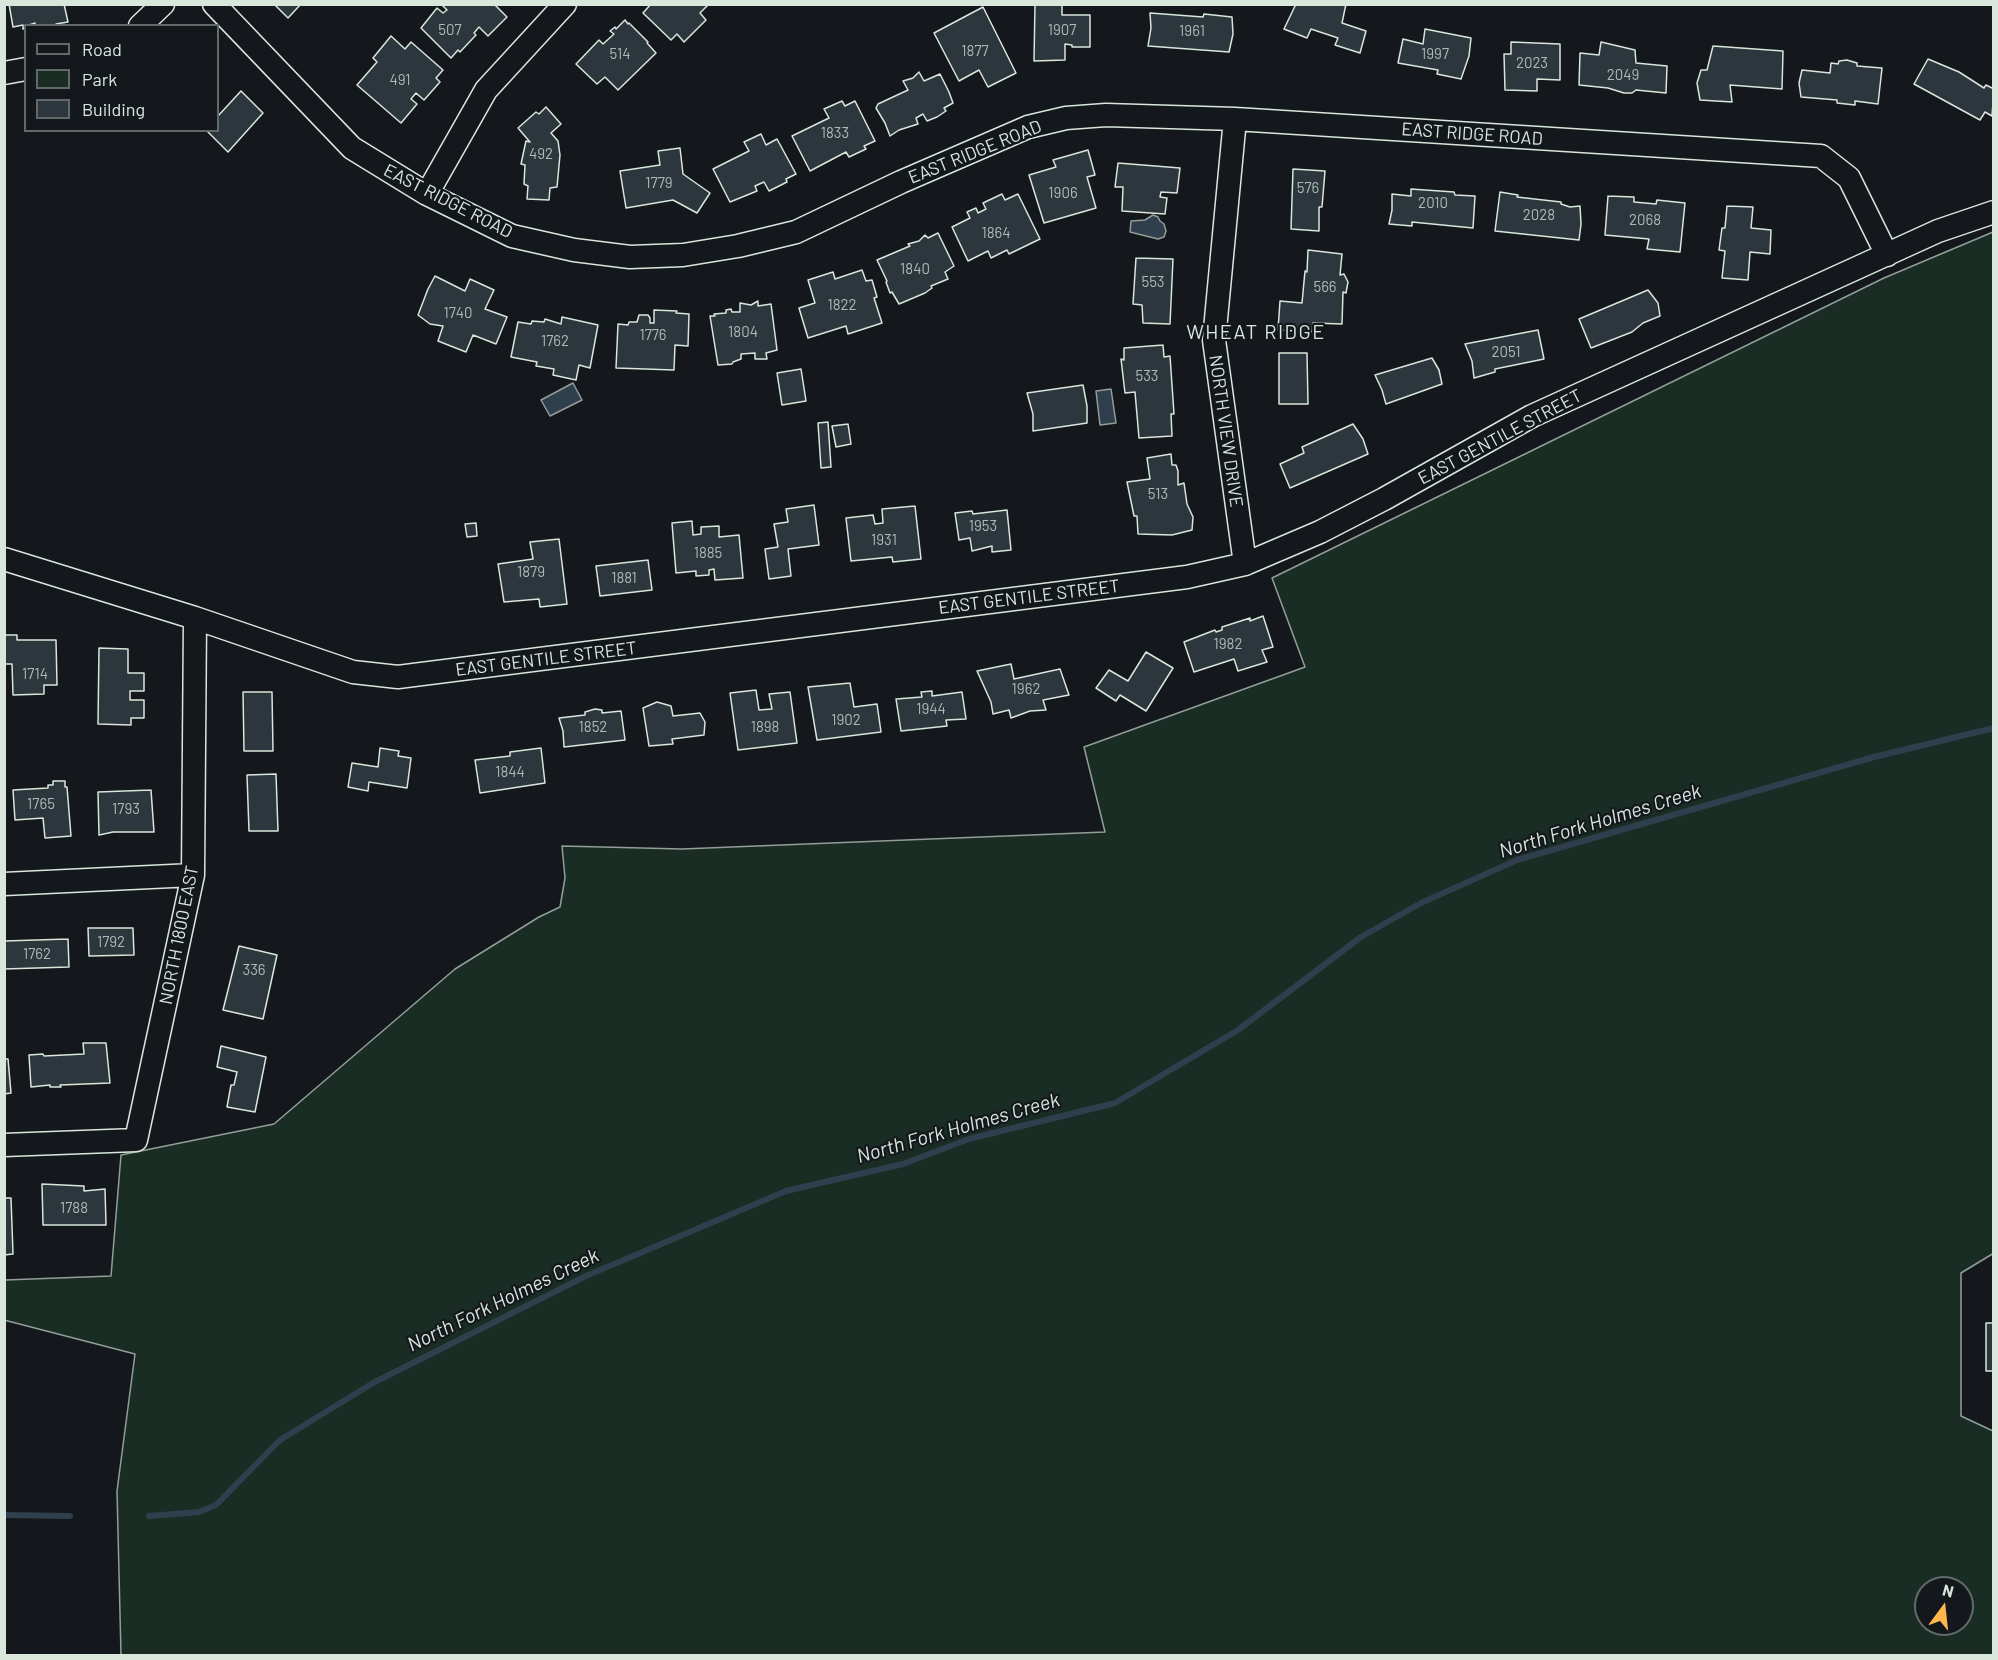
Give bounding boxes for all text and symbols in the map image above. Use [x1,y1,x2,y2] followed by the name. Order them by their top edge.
[438,21,462,39] house number: 507
[1048,21,1076,39] house number: 1907
[1179,22,1205,40] house number: 1961
[24,24,219,132] legend
[82,38,122,60] text: Road
[961,42,989,60] house number: 1877
[610,45,630,63] house number: 514
[1421,45,1449,63] house number: 1997
[1516,54,1548,72] house number: 2023
[1607,66,1639,84] house number: 2049
[82,68,117,90] text: Park
[389,71,411,89] house number: 491
[82,98,145,120] text: Building
[905,115,1045,189] street label: EAST RIDGE ROAD
[1401,118,1543,150] street label: EAST RIDGE ROAD
[821,124,849,142] house number: 1833
[529,145,553,163] house number: 492
[380,159,516,243] street label: EAST RIDGE ROAD
[645,174,673,192] house number: 1779
[1297,179,1319,197] house number: 576
[1048,184,1078,202] house number: 1906
[1418,194,1448,212] house number: 2010
[1523,206,1555,224] house number: 2028
[1629,211,1661,229] house number: 2068
[981,224,1011,242] house number: 1864
[900,260,930,278] house number: 1840
[1141,273,1165,291] house number: 553
[1313,278,1337,296] house number: 566
[827,296,857,314] house number: 1822
[443,304,473,322] house number: 1740
[1186,320,1326,344] district label: WHEAT RIDGE
[728,323,758,341] house number: 1804
[639,326,667,344] house number: 1776
[541,332,569,350] house number: 1762
[1491,343,1521,361] house number: 2051
[1205,353,1247,509] street label: NORTH VIEW DRIVE
[1135,367,1159,385] house number: 533
[1414,385,1586,489] street label: EAST GENTILE STREET
[1148,485,1168,503] house number: 513
[969,517,997,535] house number: 1953
[871,531,897,549] house number: 1931
[694,544,722,562] house number: 1885
[517,563,545,581] house number: 1879
[611,569,637,587] house number: 1881
[937,575,1121,619] street label: EAST GENTILE STREET
[1214,635,1242,653] house number: 1982
[454,637,638,681] street label: EAST GENTILE STREET
[22,665,48,683] house number: 1714
[1012,680,1040,698] house number: 1962
[916,700,946,718] house number: 1944
[831,711,861,729] house number: 1902
[579,718,607,736] house number: 1852
[751,718,779,736] house number: 1898
[495,763,525,781] house number: 1844
[1496,779,1704,863] water label: North Fork Holmes Creek
[27,795,55,813] house number: 1765
[112,800,140,818] house number: 1793
[155,864,203,1006] street label: NORTH 1800 EAST
[97,933,125,951] house number: 1792
[23,945,51,963] house number: 1762
[242,961,266,979] house number: 336
[854,1088,1062,1168] water label: North Fork Holmes Creek
[60,1199,88,1217] house number: 1788
[403,1243,603,1357] water label: North Fork Holmes Creek
[1914,1576,1974,1636] north arrow
[1941,1580,1956,1601] text: N

